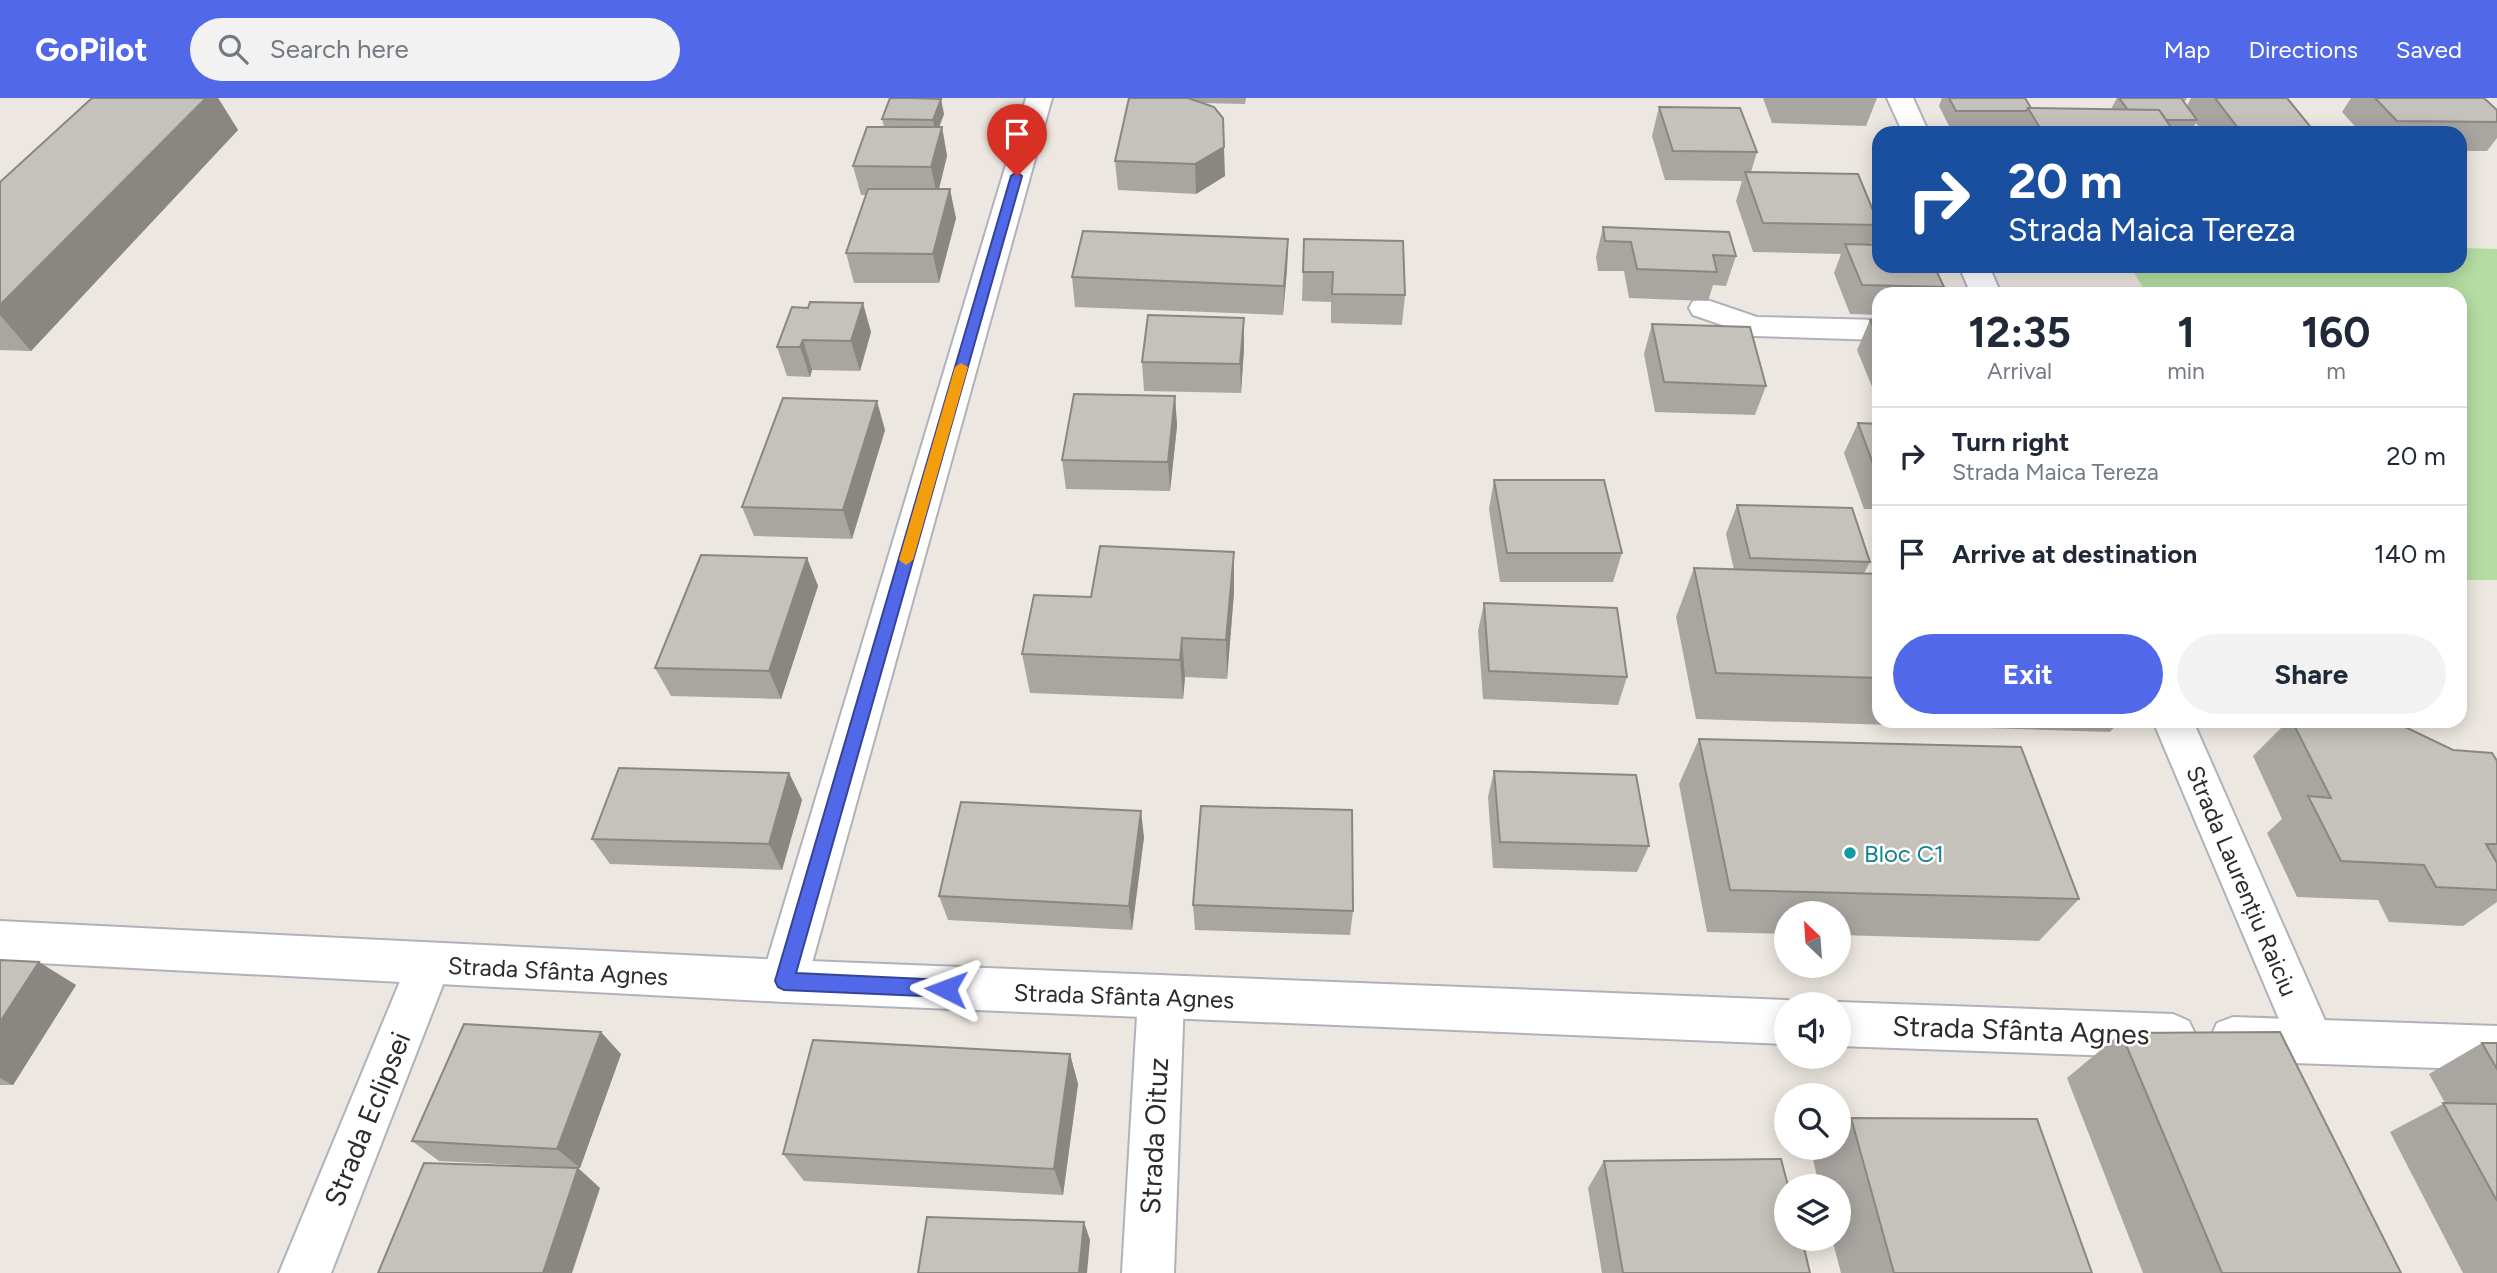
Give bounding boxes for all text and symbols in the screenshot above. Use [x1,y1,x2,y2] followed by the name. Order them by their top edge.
[190,18,680,81] search box
[35,30,148,69] text: GoPilot
[214,30,252,68] icon: search
[270,33,409,65] text: Search here
[2164,35,2210,64] text: Map
[2248,35,2358,64] text: Directions
[2396,35,2462,64] text: Saved
[987,104,1047,176] pin
[998,115,1036,153] icon: arrive
[2008,151,2123,210] text: 20 m
[1893,154,1984,245] icon: right
[2008,211,2296,249] text: Strada Maica Tereza
[1968,307,2071,358] text: 12:35
[2177,307,2195,358] text: 1
[2301,307,2371,358] text: 160
[1987,357,2052,385] text: Arrival
[2167,357,2205,385] text: min
[2326,357,2346,385] text: m
[1952,426,2069,458] text: Turn right
[1893,437,1931,475] icon: right
[2386,440,2446,472] text: 20 m
[1952,458,2159,486] text: Strada Maica Tereza
[1893,535,1931,573] icon: arrive
[1952,538,2197,570] text: Arrive at destination
[2374,538,2446,570] text: 140 m
[1893,634,2163,714] button: Exit
[2177,634,2446,714] button: Share
[2180,761,2304,1001] street label: Strada Laurențiu Raiciu
[1864,839,1944,868] place label: Bloc C1
[1842,845,1858,861] marker: Bloc C1
[1774,901,1852,978] north arrow
[1774,901,1851,1251] map controls
[447,951,669,991] street label: Strada Sfânta Agnes
[909,952,983,1026] position arrow
[1013,978,1235,1014] street label: Strada Sfânta Agnes
[1774,992,1851,1069] button: sound
[1892,1009,2150,1051] street label: Strada Sfânta Agnes
[317,1027,417,1211] street label: Strada Eclipsei
[1133,1057,1175,1215] street label: Strada Oituz
[1774,1083,1851,1160] button: search
[1774,1174,1851,1251] button: layers

